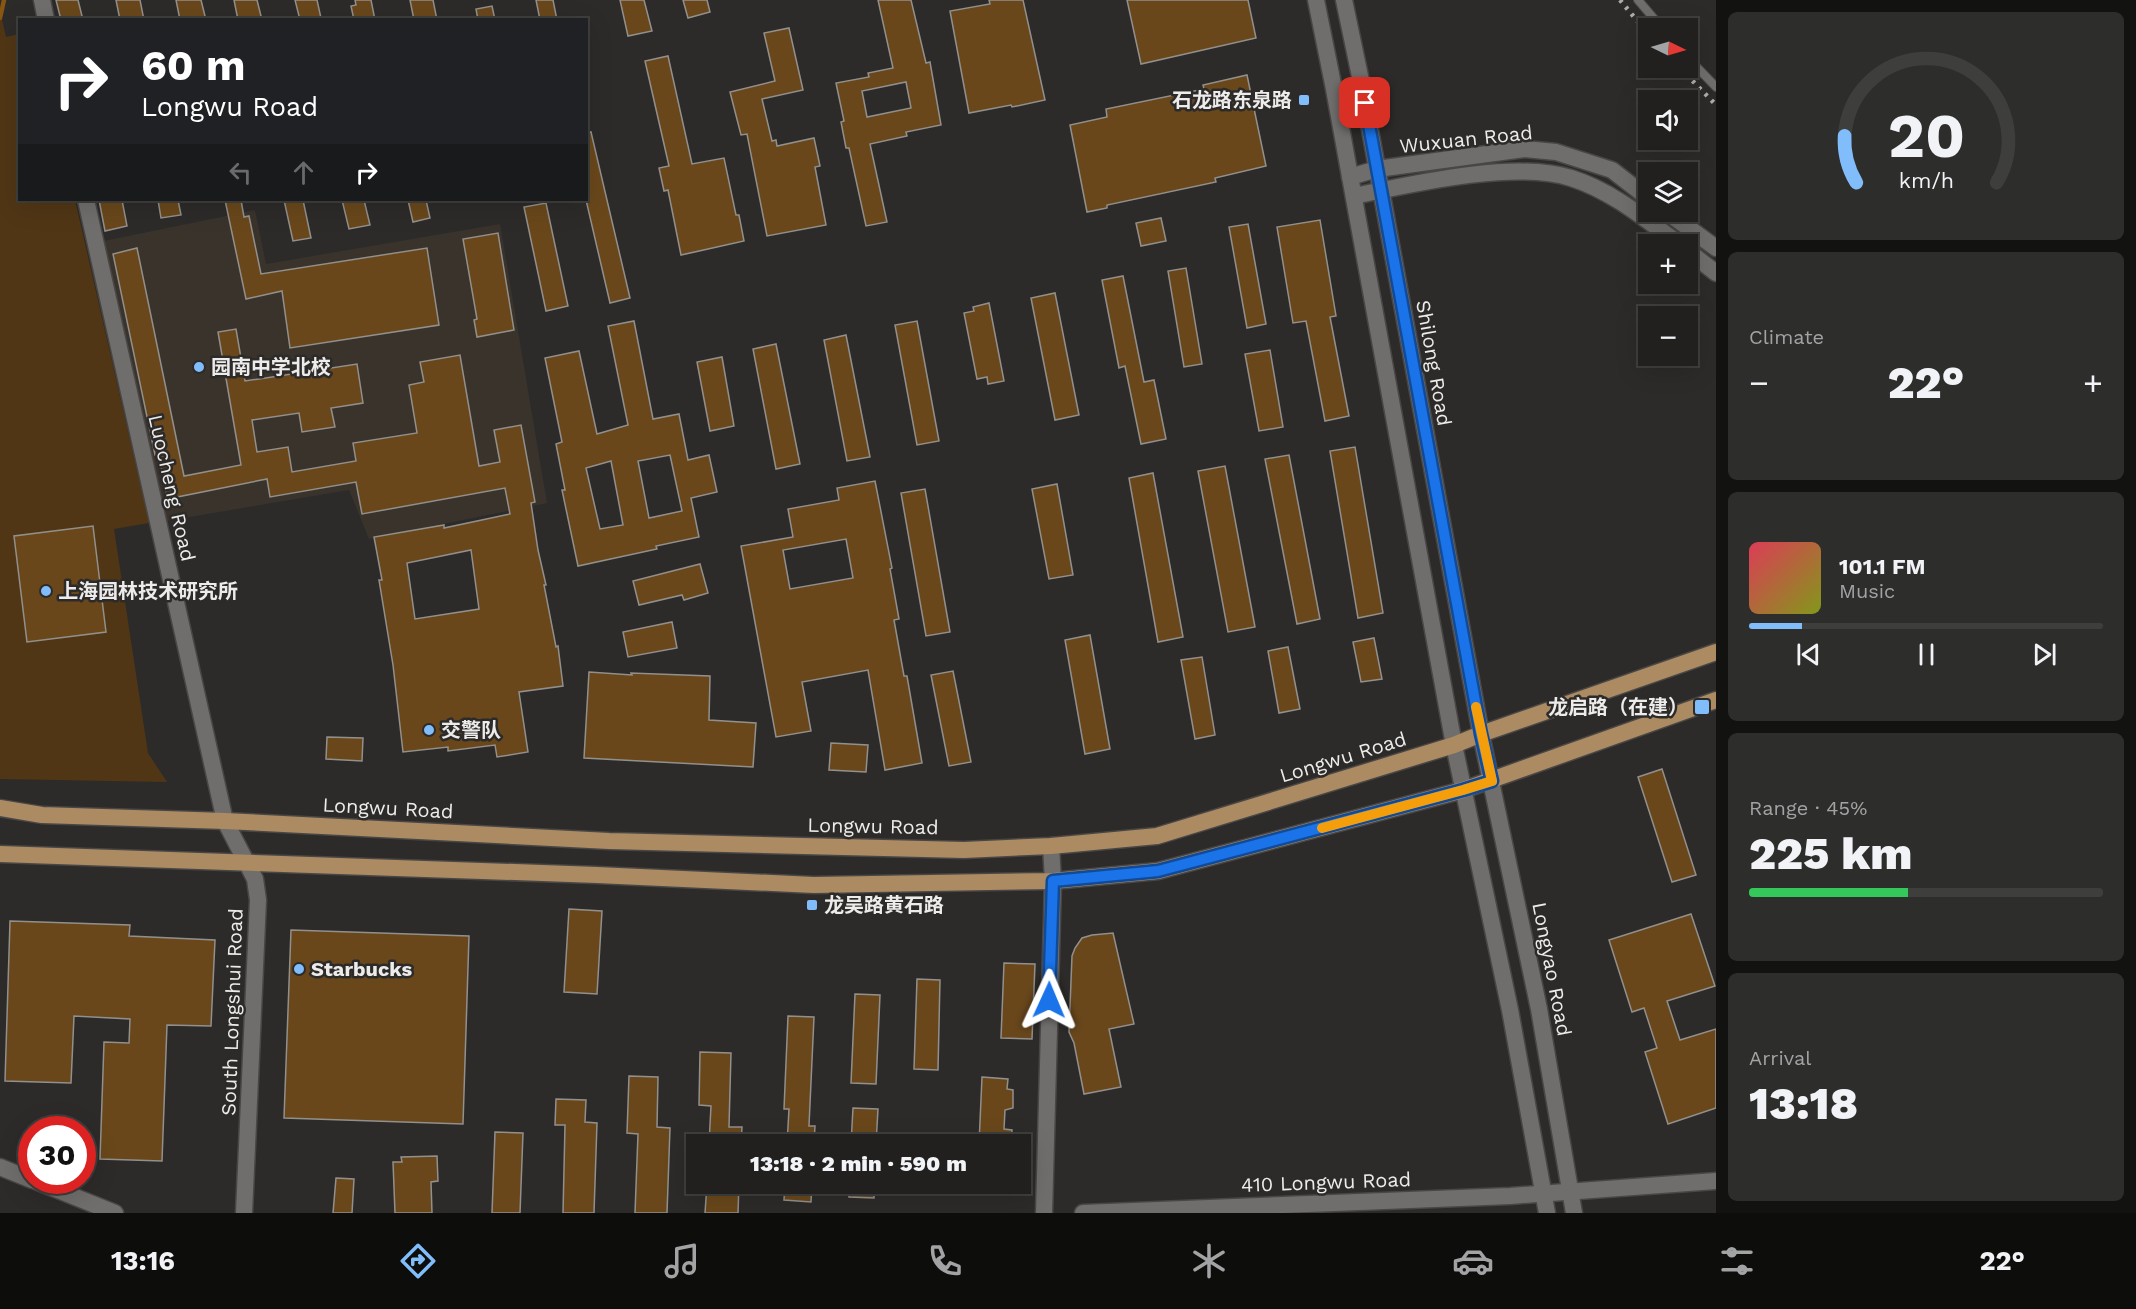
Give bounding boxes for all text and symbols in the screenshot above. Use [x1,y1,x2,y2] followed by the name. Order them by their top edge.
[1638,18,1698,78] north arrow
[1638,18,1698,366] map controls
[141,41,245,90] text: 60 m
[42,42,120,120] icon: right
[1339,77,1390,128] pin
[1348,86,1381,119] icon: arrive
[1172,88,1292,112] place label: 石龙路东泉路
[1638,90,1698,150] button: sound
[141,91,318,123] text: Longwu Road
[1297,93,1311,107] marker: 石龙路东泉路
[1887,99,1965,172] text: 20
[1398,120,1534,158] street label: Wuxuan Road
[224,156,257,189] icon: left
[287,156,320,189] icon: ahead
[350,156,383,189] icon: right
[1638,162,1698,222] button: layers
[1898,168,1954,193] text: km/h
[1638,234,1698,294] button: +
[1411,298,1457,428] street label: Shilong Road
[1638,306,1698,366] button: −
[1749,325,1824,349] text: Climate
[211,355,331,379] place label: 园南中学北校
[1888,356,1964,409] text: 22°
[192,360,206,374] marker: 园南中学北校
[1749,363,1769,402] text: −
[2083,363,2103,402] text: +
[143,412,201,564] street label: Luocheng Road
[1839,554,1926,579] text: 101.1 FM
[58,579,238,603] place label: 上海园林技术研究所
[1839,579,1895,603] text: Music
[39,584,53,598] marker: 上海园林技术研究所
[1792,638,1825,671] icon: previous
[1910,638,1943,671] icon: pause
[2028,638,2061,671] icon: next
[1548,695,1688,719] place label: 龙启路（在建）
[1693,698,1711,716] marker: 龙启路（在建）
[441,718,501,742] place label: 交警队
[422,723,436,737] marker: 交警队
[1277,726,1409,788] street label: Longwu Road
[322,793,454,823] street label: Longwu Road
[1749,796,1867,820] text: Range · 45%
[807,813,939,839] street label: Longwu Road
[1749,827,1912,880] text: 225 km
[824,893,944,917] place label: 龙吴路黄石路
[805,898,819,912] marker: 龙吴路黄石路
[1527,900,1577,1038] street label: Longyao Road
[216,908,248,1116] street label: South Longshui Road
[311,957,413,981] place label: Starbucks
[292,962,306,976] marker: Starbucks
[1017,968,1081,1032] position arrow
[1749,1046,1811,1070] text: Arrival
[1749,1077,1858,1130] text: 13:18
[18,1116,96,1194] speed limit sign: 30
[750,1151,967,1176] text: 13:18 · 2 min · 590 m
[1241,1167,1411,1197] street label: 410 Longwu Road
[397,1240,439,1282] icon: directions
[661,1240,703,1282] icon: music
[924,1240,966,1282] icon: phone
[1188,1240,1230,1282] icon: climate
[1452,1240,1494,1282] icon: car
[1716,1240,1758,1282] icon: filters
[111,1245,175,1277] text: 13:16
[1979,1245,2025,1277] text: 22°

